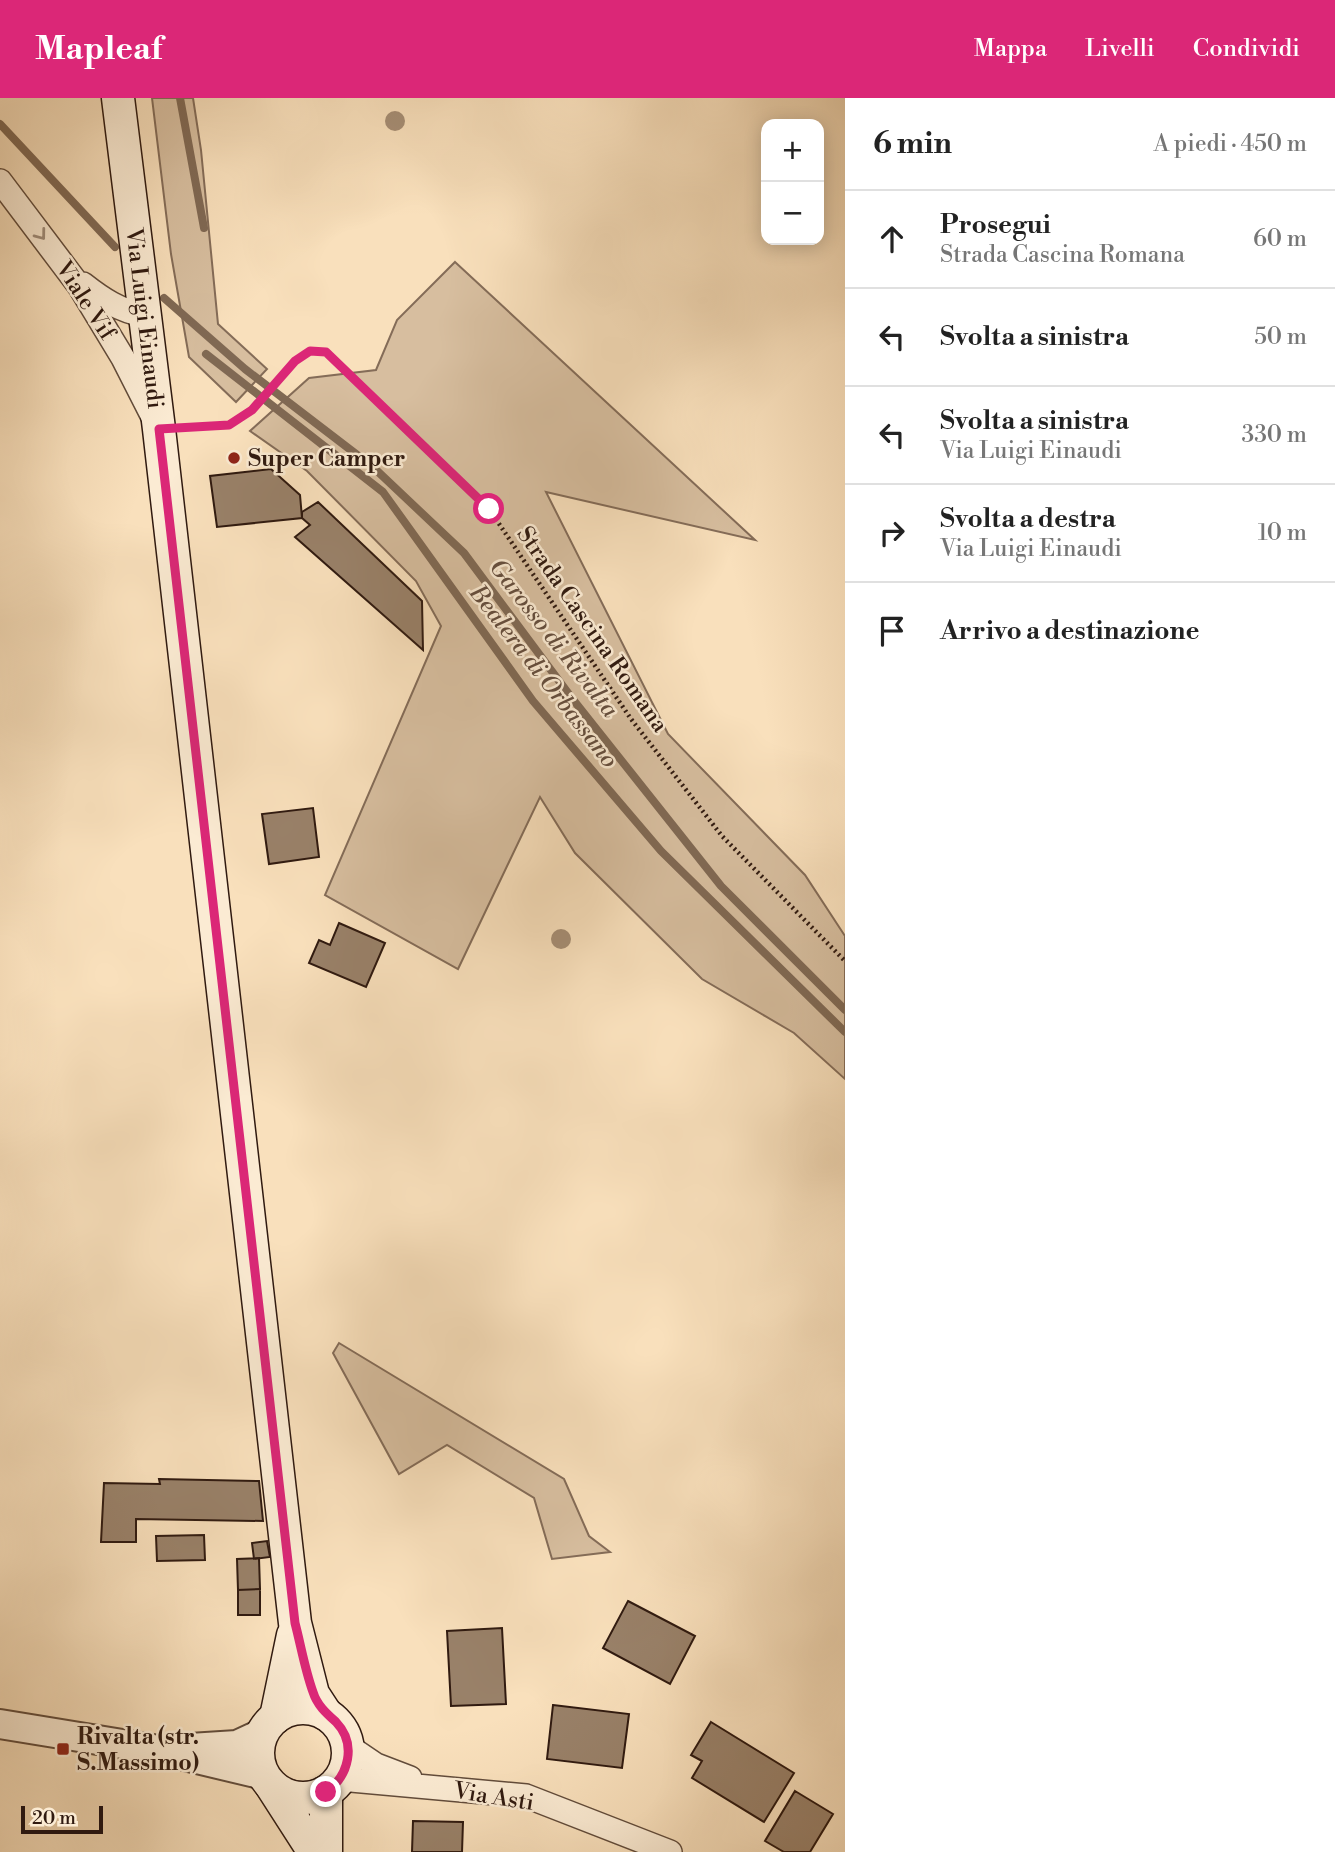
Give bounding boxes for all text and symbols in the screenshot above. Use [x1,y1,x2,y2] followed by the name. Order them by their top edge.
[35,29,162,70] text: Mapleaf
[974,34,1047,64] text: Mappa
[1085,34,1155,64] text: Livelli
[1193,34,1300,64] text: Condividi
[761,119,824,245] map controls
[761,119,824,182] button: +
[873,125,952,163] text: 6 min
[1154,130,1307,158] text: A piedi · 450 m
[761,182,824,245] button: −
[940,209,1051,241] text: Prosegui
[873,220,911,258] icon: ahead
[119,225,169,410] street label: Via Luigi Einaudi
[1253,225,1307,253] text: 60 m
[33,227,46,240] one-way arrow
[940,241,1185,269] text: Strada Cascina Romana
[49,255,122,347] street label: Viale Vif
[873,318,911,356] icon: left
[940,321,1129,353] text: Svolta a sinistra
[1254,323,1307,351] text: 50 m
[940,405,1129,437] text: Svolta a sinistra
[873,416,911,454] icon: left
[1241,421,1307,449] text: 330 m
[940,437,1122,465] text: Via Luigi Einaudi
[248,445,406,473] place label: Super Camper
[226,450,242,466] marker: Super Camper
[473,493,504,524] route start
[940,503,1116,535] text: Svolta a destra
[873,514,911,552] icon: right
[1258,519,1307,547] text: 10 m
[510,521,674,738] street label: Strada Cascina Romana
[940,535,1122,563] text: Via Luigi Einaudi
[482,553,625,725] water label: Garosso di Rivalta
[462,578,624,774] water label: Bealera di Orbassano
[873,612,911,650] icon: arrive
[940,615,1199,647] text: Arrivo a destinazione
[77,1723,199,1777] place label: Rivalta (str. S.Massimo)
[55,1741,71,1757] marker: Rivalta (str. S.Massimo)
[310,1776,341,1807] route end
[451,1777,536,1817] street label: Via Asti
[21,1803,103,1835] scale bar
[32,1806,76,1830] text: 20 m

